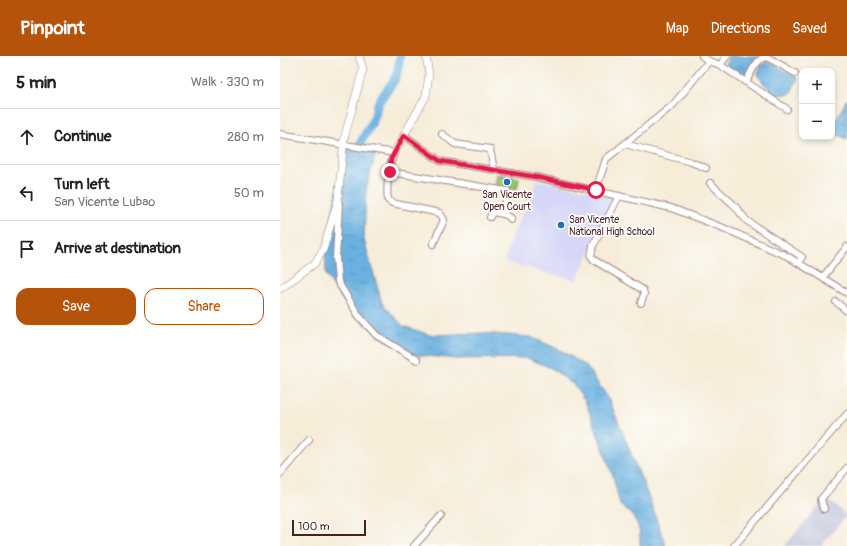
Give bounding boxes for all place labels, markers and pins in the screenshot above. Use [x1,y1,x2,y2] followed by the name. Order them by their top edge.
[502,177,512,187] marker: San Vicente Open Court
[482,189,532,213] place label: San Vicente Open Court
[569,214,655,238] place label: San Vicente National High School
[556,220,566,230] marker: San Vicente National High School

